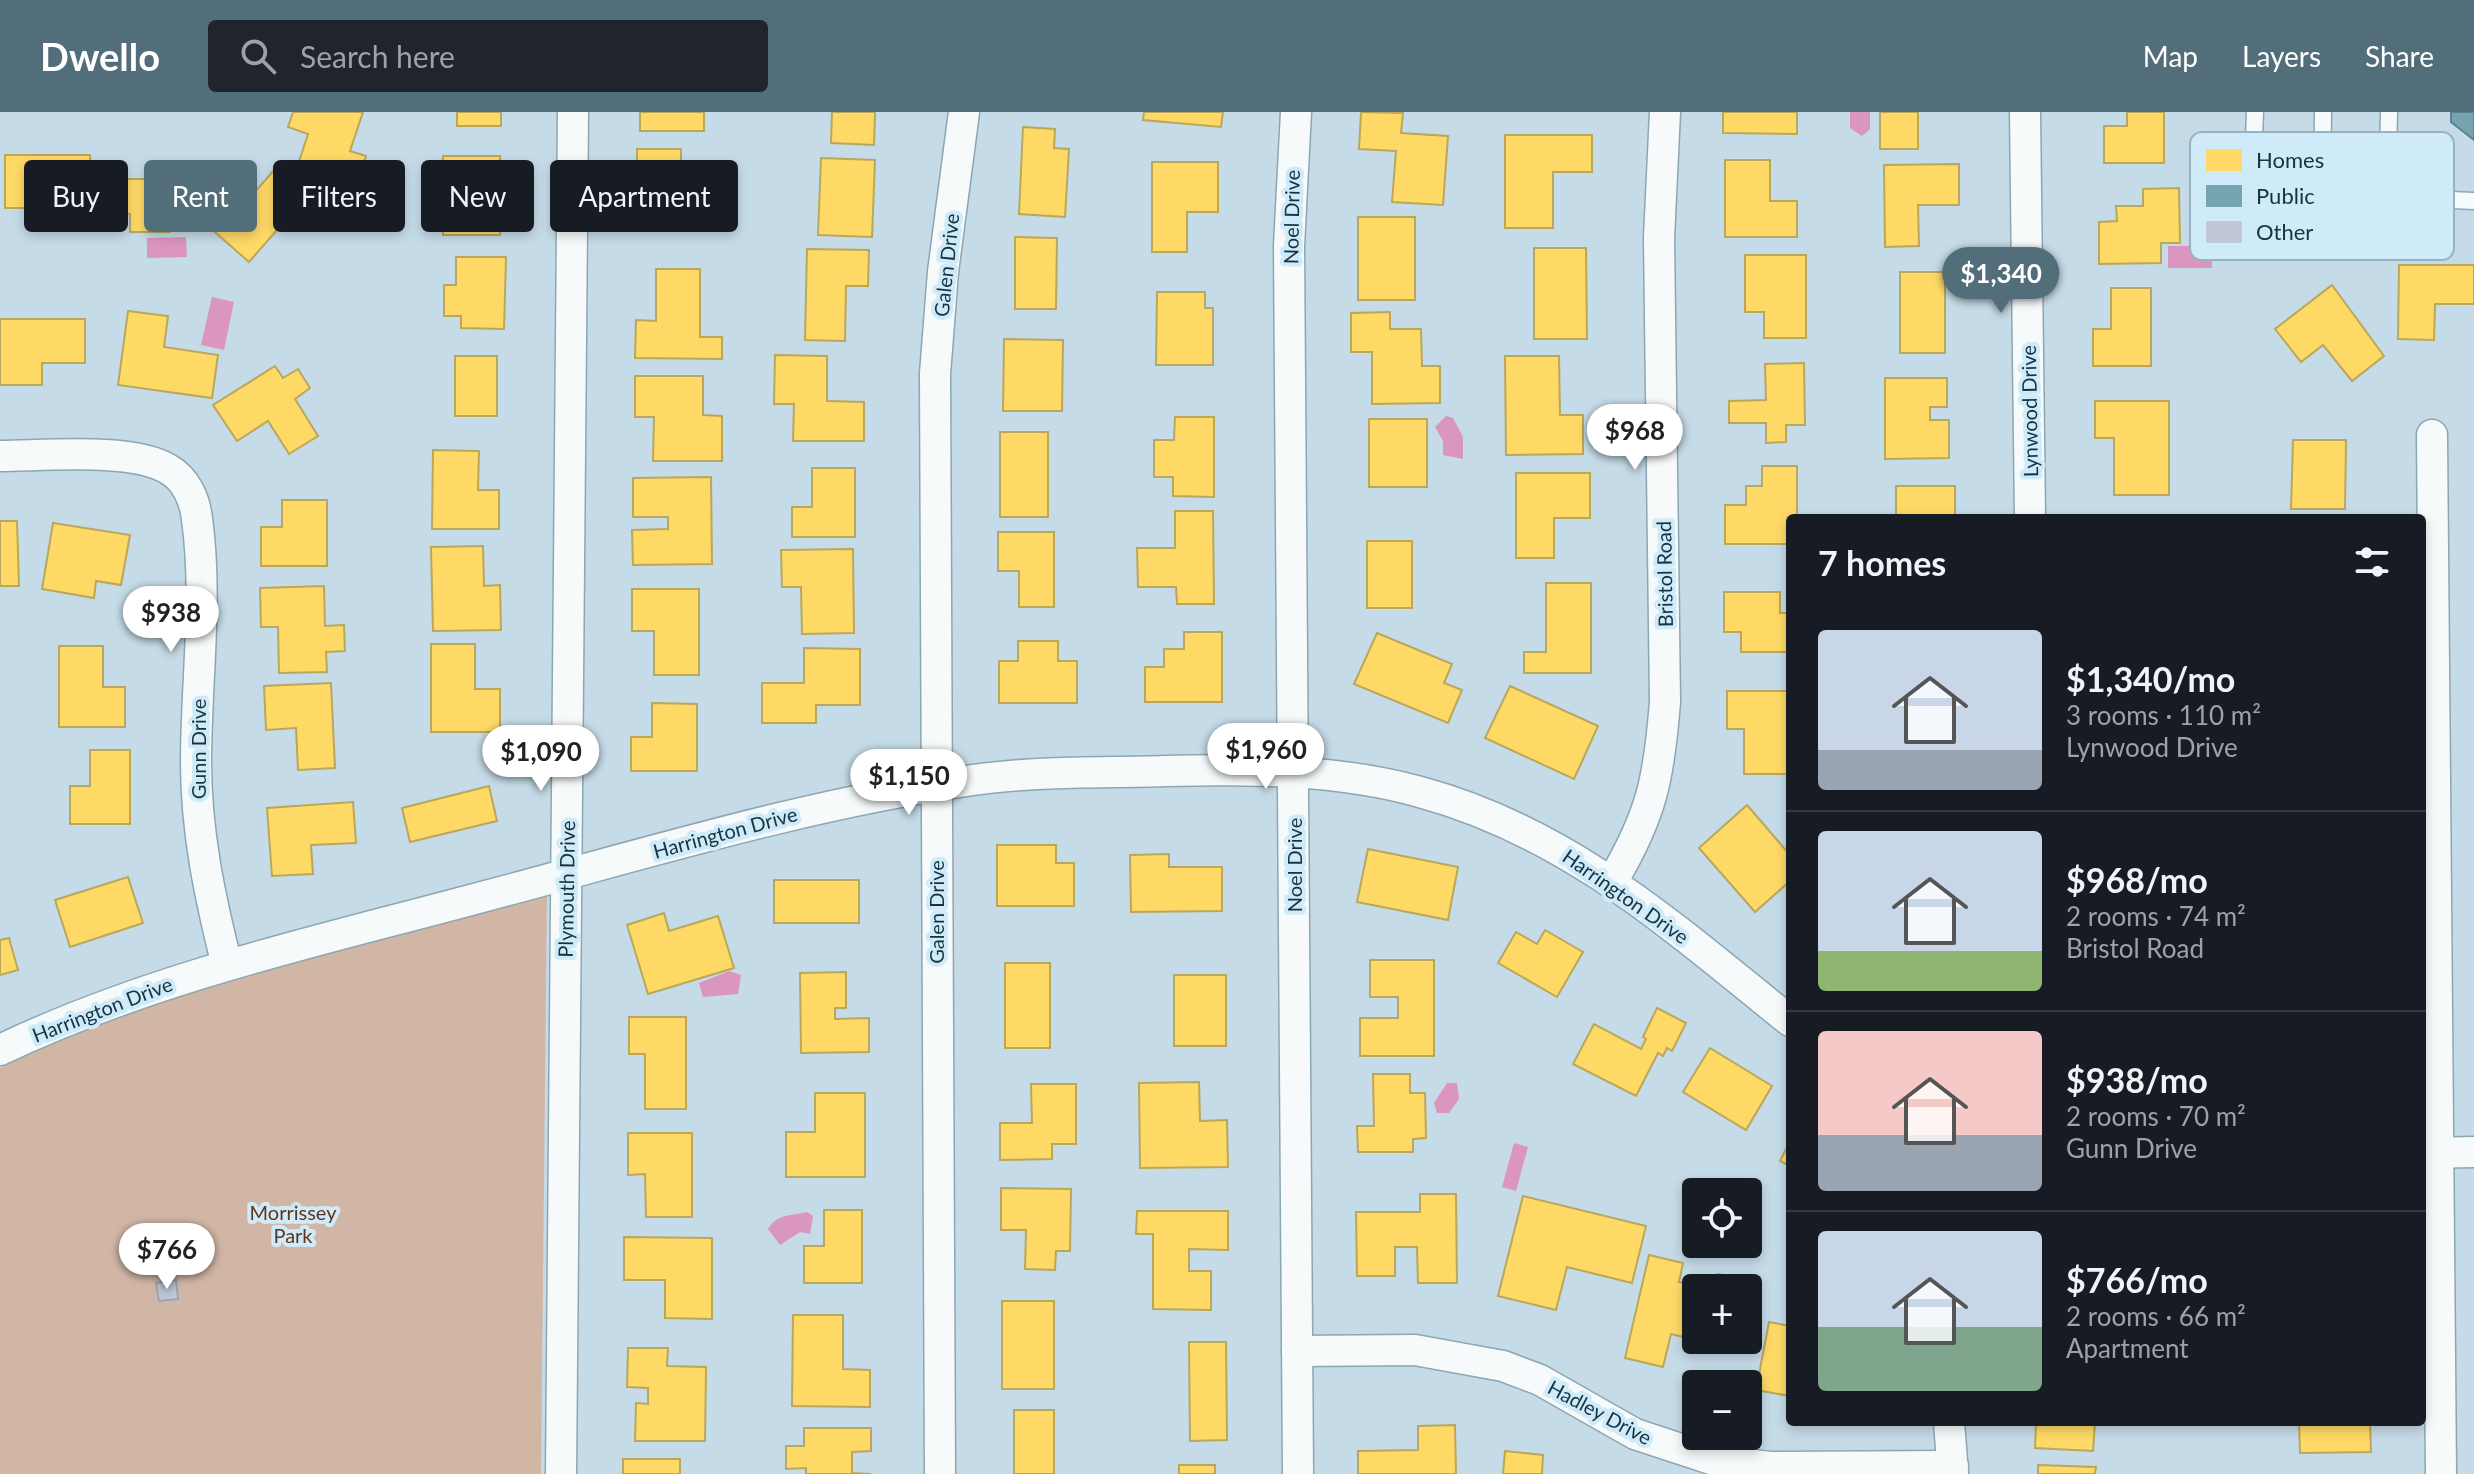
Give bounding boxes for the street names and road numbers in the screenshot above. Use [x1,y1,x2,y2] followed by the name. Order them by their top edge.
[1278,170,1304,264] street label: Noel Drive
[929,212,963,318] street label: Galen Drive
[2016,345,2042,477] street label: Lynwood Drive
[1651,521,1677,627] street label: Bristol Road
[186,699,210,799] street label: Gunn Drive
[650,801,800,863] street label: Harrington Drive
[1282,818,1306,912] street label: Noel Drive
[553,820,579,958] street label: Plymouth Drive
[1558,844,1694,948] street label: Harrington Drive
[924,860,948,964] street label: Galen Drive
[28,971,176,1047] street label: Harrington Drive
[1544,1375,1656,1449] street label: Hadley Drive

